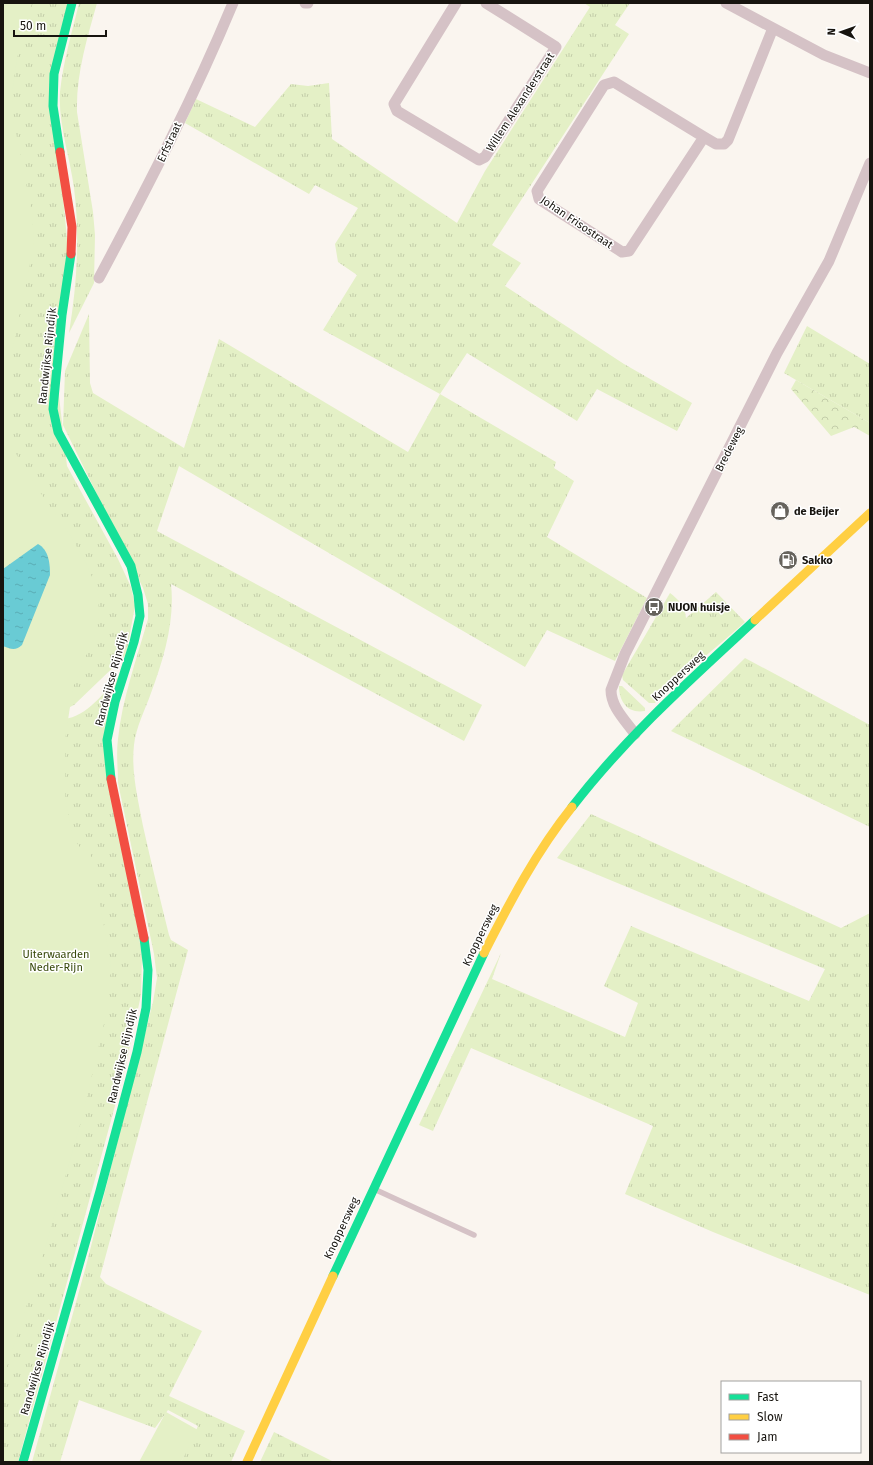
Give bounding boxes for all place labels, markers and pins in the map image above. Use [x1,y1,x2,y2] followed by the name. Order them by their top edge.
[769,500,791,522] shop icon: de Beijer
[794,505,839,518] place label: de Beijer
[777,549,799,571] fuel station icon: Sakko
[802,554,833,567] place label: Sakko
[643,596,665,618] bus stop icon: NUON huisje
[668,601,730,614] place label: NUON huisje

